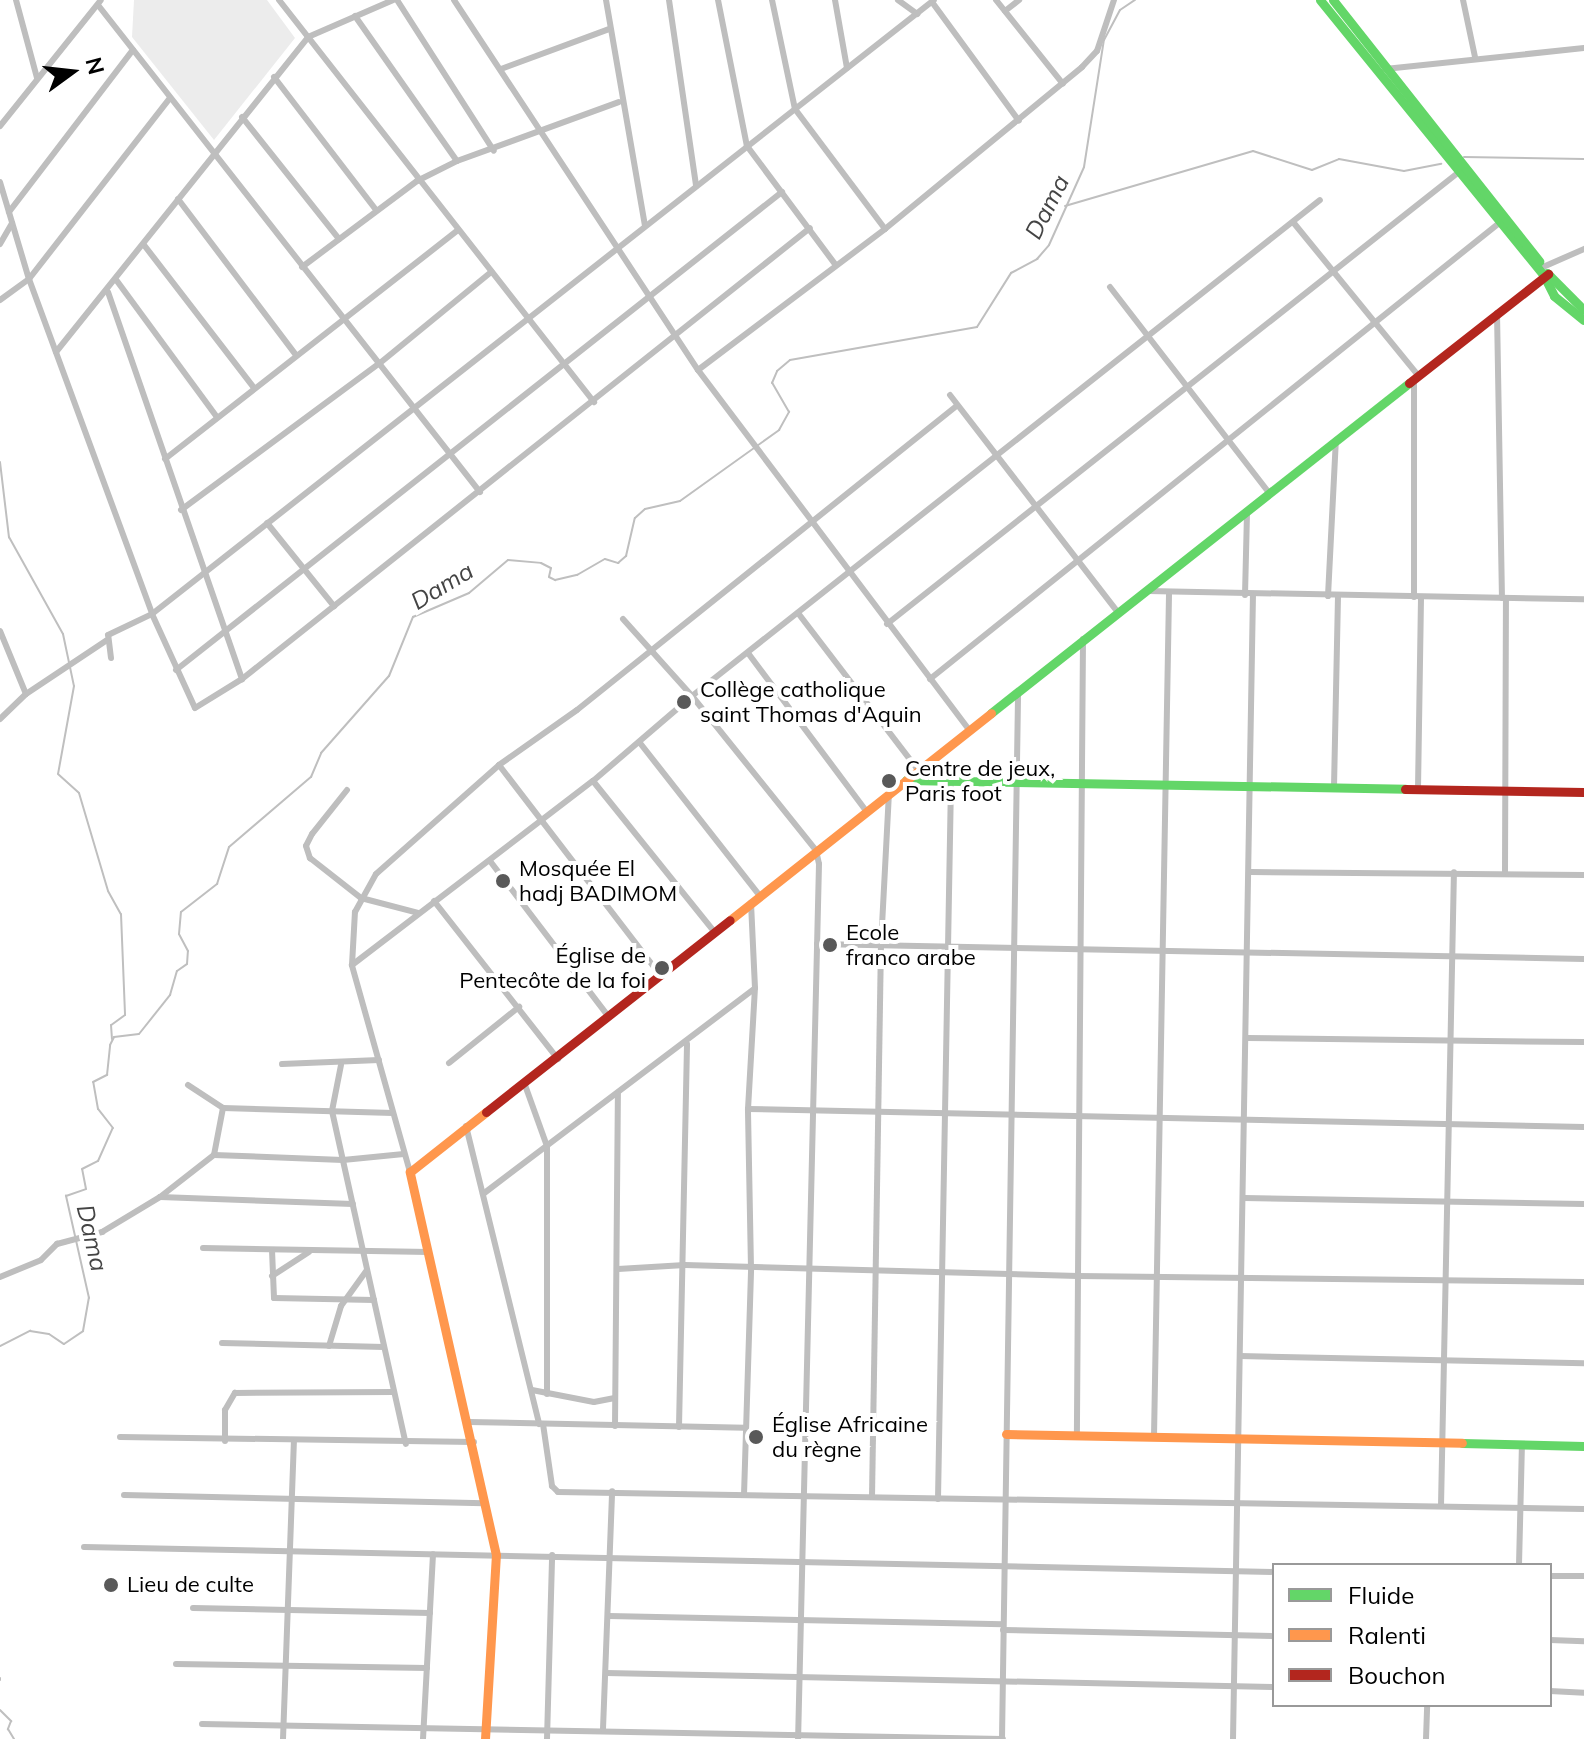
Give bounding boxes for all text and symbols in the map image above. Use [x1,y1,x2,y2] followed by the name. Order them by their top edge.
[32,32,112,112] north arrow
[80,54,111,77] text: N
[1019,170,1075,244] water label: Dama
[406,556,478,616] water label: Dama
[700,676,922,728] place label: Collège catholique saint Thomas d'Aquin
[675,693,693,711] marker: Collège catholique saint Thomas d'Aquin
[905,755,1055,806] place label: Centre de jeux, Paris foot
[880,772,898,790] marker: Centre de jeux, Paris foot
[519,855,677,906] place label: Mosquée El hadj BADIMOM
[494,872,512,890] marker: Mosquée El hadj BADIMOM
[846,919,976,970] place label: Ecole franco arabe
[821,936,839,954] marker: Ecole franco arabe
[459,942,646,994] place label: Église de Pentecôte de la foi
[653,959,671,977] marker: Église de Pentecôte de la foi
[70,1202,114,1274] water label: Dama
[772,1411,928,1462] place label: Église Africaine du règne
[747,1428,765,1446] marker: Église Africaine du règne
[1272,1563,1552,1707] legend
[127,1572,254,1598] place label: Lieu de culte
[102,1576,120,1594] marker: Lieu de culte
[1348,1580,1414,1610] text: Fluide
[1348,1620,1426,1650] text: Ralenti
[1348,1660,1446,1690] text: Bouchon

